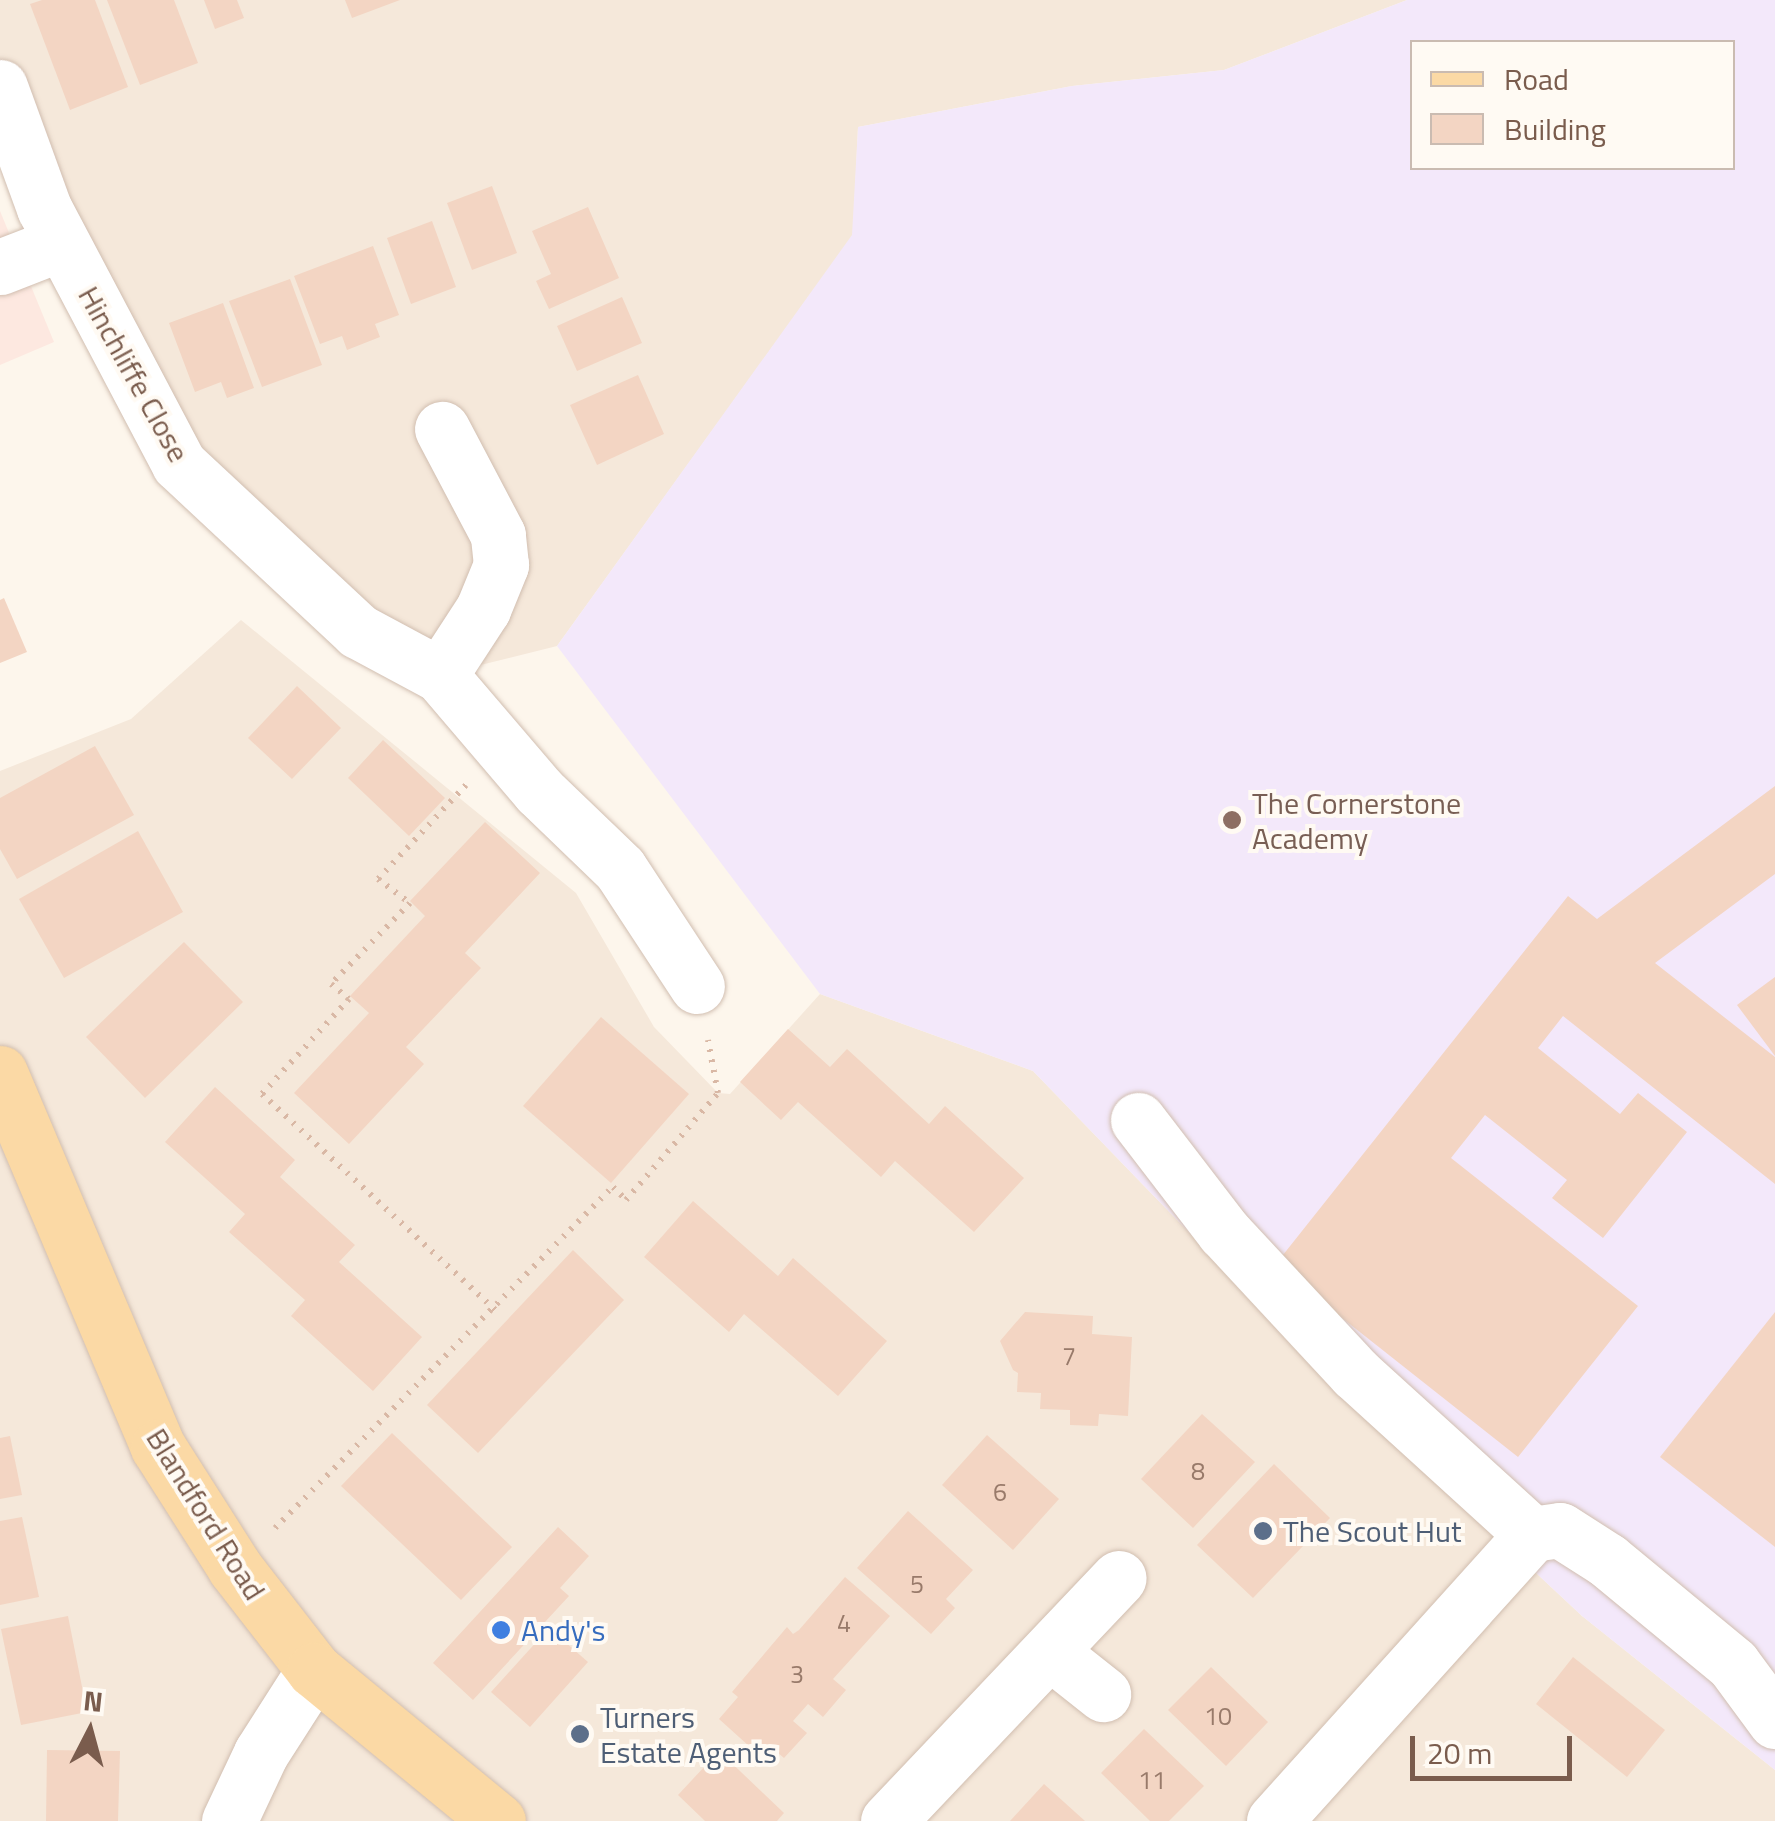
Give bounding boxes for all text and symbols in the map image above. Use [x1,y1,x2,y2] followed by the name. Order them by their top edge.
[1410,40,1735,170] legend
[1504,56,1569,102] text: Road
[1504,106,1606,152] text: Building
[71,280,197,468] street label: Hinchliffe Close
[1252,785,1461,856] place label: The Cornerstone Academy
[1221,809,1243,831] marker: The Cornerstone Academy
[1062,1341,1076,1371] house number: 7
[139,1422,273,1606] street label: Blandford Road
[1191,1456,1205,1486] house number: 8
[993,1477,1007,1507] house number: 6
[1283,1513,1461,1549] place label: The Scout Hut
[1252,1520,1274,1542] marker: The Scout Hut
[910,1569,924,1599] house number: 5
[837,1608,851,1638] house number: 4
[521,1612,605,1648] place label: Andy's
[490,1619,512,1641] marker: Andy's
[790,1659,804,1689] house number: 3
[81,1678,105,1723] text: N
[40,1681,140,1781] north arrow
[600,1699,777,1770] place label: Turners Estate Agents
[1204,1701,1232,1731] house number: 10
[1415,1716,1578,1778] scale bar
[569,1723,591,1745] marker: Turners Estate Agents
[1427,1730,1492,1776] text: 20 m
[1138,1765,1166,1795] house number: 11

